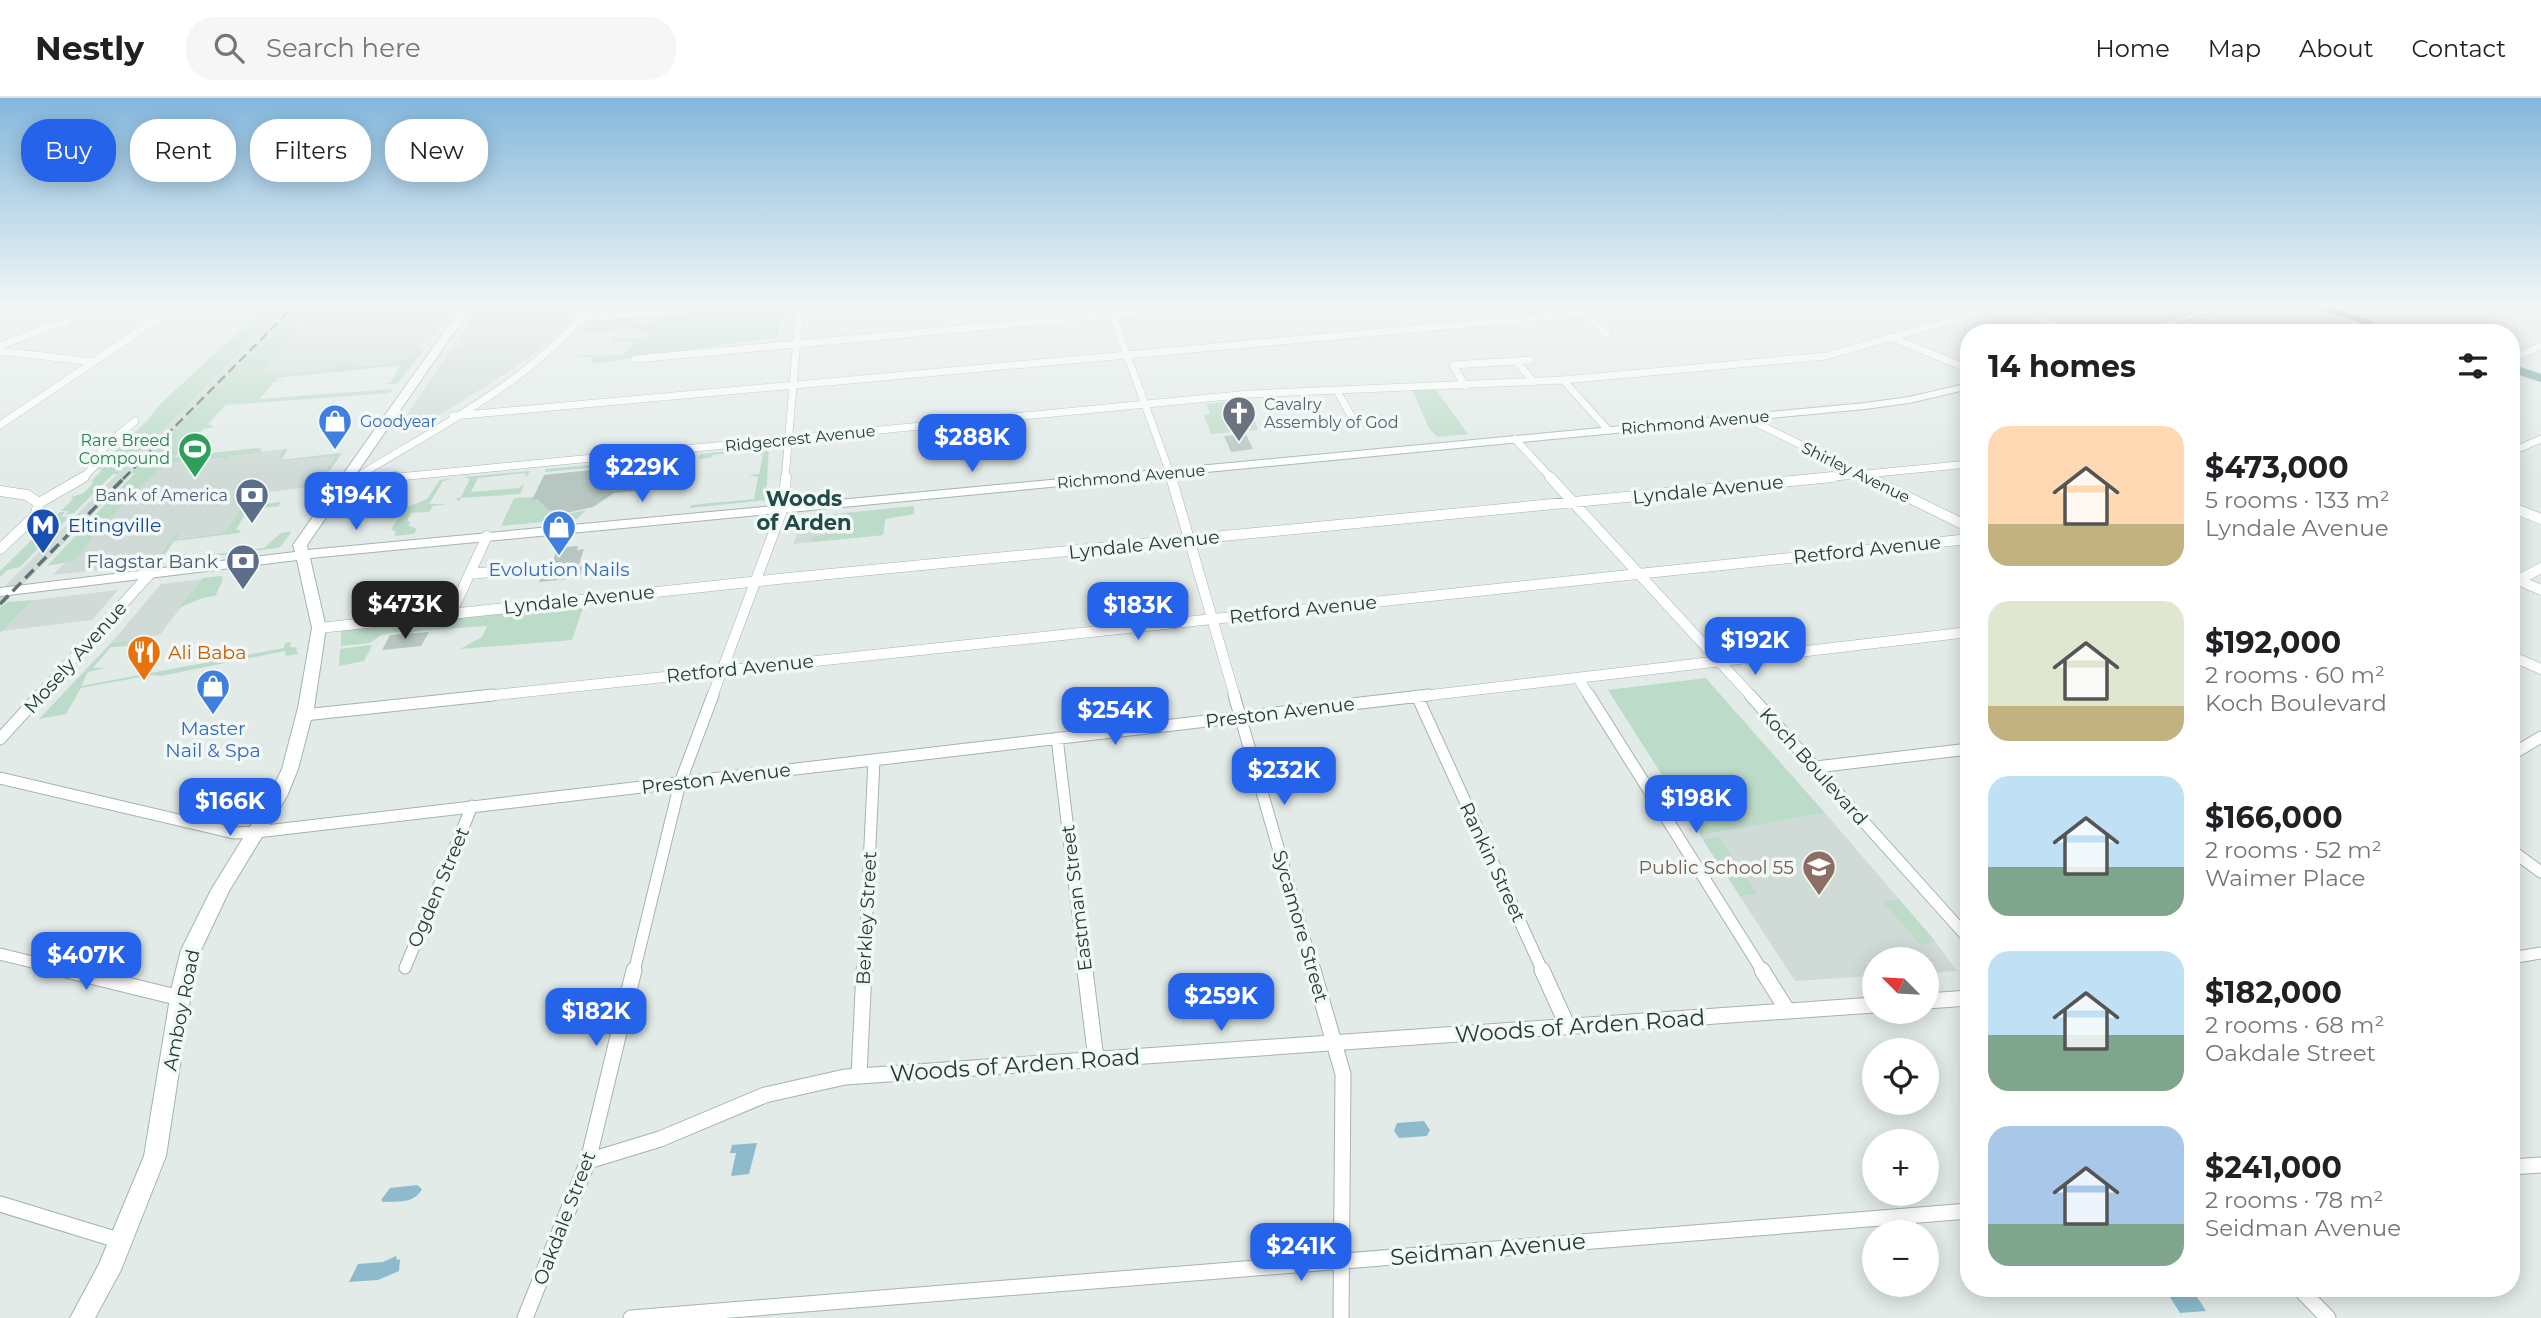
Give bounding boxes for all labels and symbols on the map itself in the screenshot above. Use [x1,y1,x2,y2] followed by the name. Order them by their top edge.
[1220,394,1258,443] church icon: Cavalry Assembly of God
[1264,395,1399,432] place label: Cavalry Assembly of God
[316,402,354,451] shop icon: Goodyear
[1620,407,1770,438] street label: Richmond Avenue
[360,412,437,431] place label: Goodyear
[923,414,1021,474] pin: $288K
[724,421,876,456] street label: Ridgecrest Avenue
[176,430,214,479] sports icon: Rare Breed Compound
[79,431,170,468] place label: Rare Breed Compound
[1798,438,1913,507] street label: Shirley Avenue
[593,444,691,504] pin: $229K
[1056,461,1206,492] street label: Richmond Avenue
[1631,470,1785,509] street label: Lyndale Avenue
[307,472,405,532] pin: $194K
[233,476,271,525] bank icon: Bank of America
[95,486,228,505] place label: Bank of America
[756,486,852,535] district label: Woods of Arden
[24,506,62,555] metro station icon: Eltingville
[540,508,578,557] shop icon: Evolution Nails
[68,514,161,537] place label: Eltingville
[1067,525,1221,564] street label: Lyndale Avenue
[1792,530,1942,569] street label: Retford Avenue
[224,542,262,591] bank icon: Flagstar Bank
[86,550,219,573] place label: Flagstar Bank
[488,558,630,581] place label: Evolution Nails
[502,580,656,619] street label: Lyndale Avenue
[356,582,454,641] pin: $473K
[1089,582,1187,642] pin: $183K
[1228,590,1378,629] street label: Retford Avenue
[19,597,132,718] street label: Mosely Avenue
[1706,618,1804,677] pin: $192K
[125,633,163,682] restaurant icon: Ali Baba
[168,641,246,664] place label: Ali Baba
[665,649,815,688] street label: Retford Avenue
[194,667,232,716] shop icon: Master Nail & Spa
[1066,688,1164,747] pin: $254K
[1204,692,1356,733] street label: Preston Avenue
[1755,703,1872,830] street label: Koch Boulevard
[165,717,261,762] place label: Master Nail & Spa
[1235,748,1333,807] pin: $232K
[640,758,792,799] street label: Preston Avenue
[1647,776,1745,835] pin: $198K
[181,778,279,838] pin: $166K
[1455,799,1530,926] street label: Rankin Street
[403,823,474,951] street label: Ogden Street
[1056,823,1097,972] street label: Eastman Street
[1268,848,1333,1005] street label: Sycamore Street
[1800,848,1838,897] school or university icon: Public School 55
[852,850,882,985] street label: Berkley Street
[1638,856,1794,879] place label: Public School 55
[37,932,135,992] pin: $407K
[158,947,205,1073] street label: Amboy Road
[1862,947,1939,1024] north arrow
[1172,974,1270,1033] pin: $259K
[547,988,645,1048] pin: $182K
[1454,1003,1706,1049] street label: Woods of Arden Road
[889,1042,1141,1088] street label: Woods of Arden Road
[528,1148,601,1288] street label: Oakdale Street
[1252,1224,1350,1283] pin: $241K
[1389,1227,1587,1271] street label: Seidman Avenue

